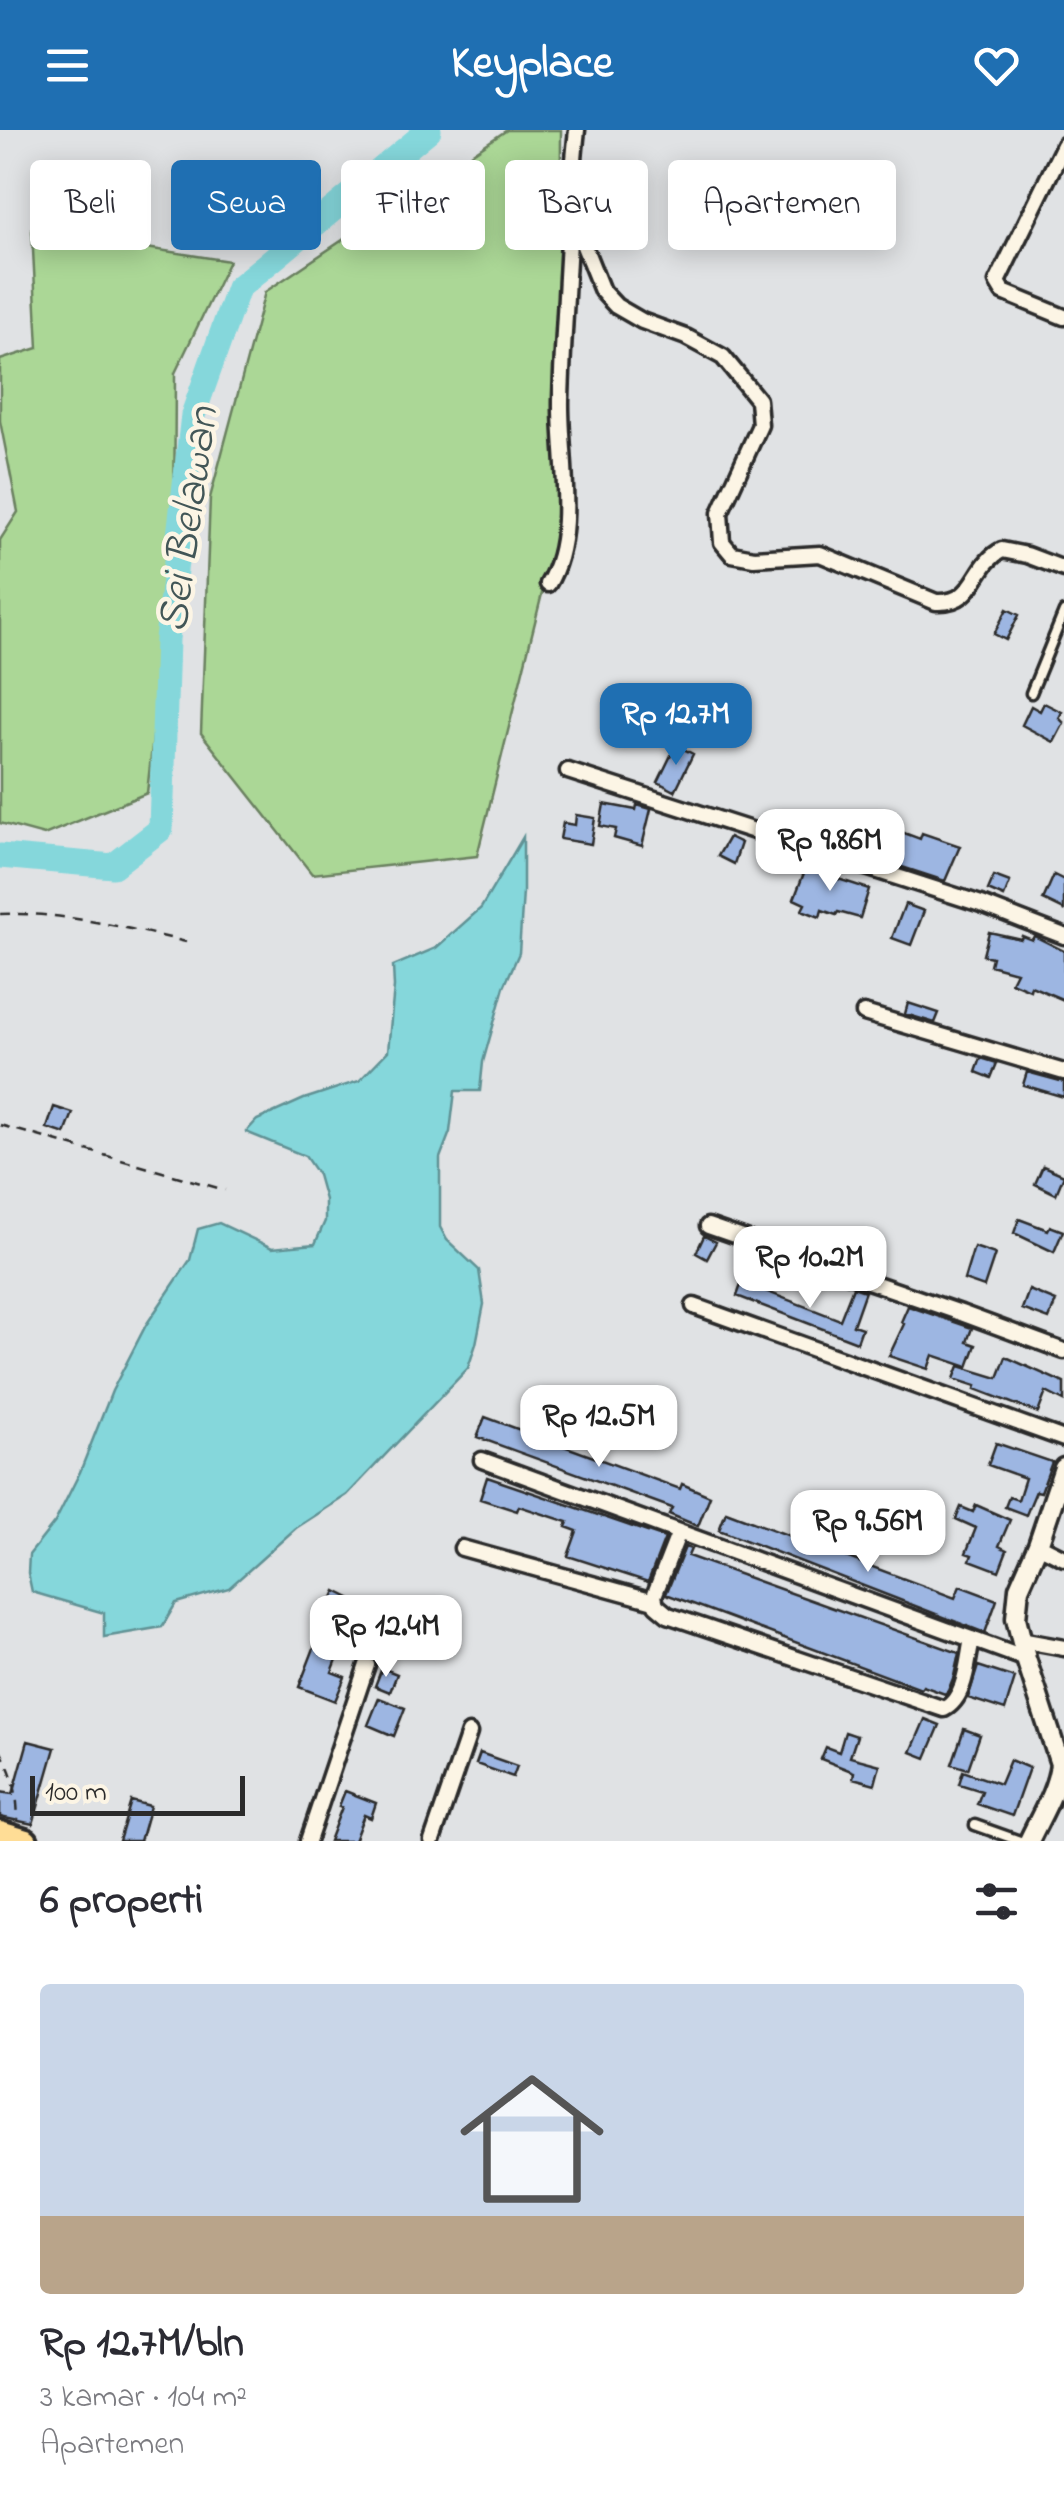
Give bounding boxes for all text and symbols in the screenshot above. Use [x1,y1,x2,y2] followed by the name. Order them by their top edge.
[451,32,613,98] text: Keyplace
[40,38,95,93] icon: menu
[969,38,1024,93] icon: heart
[30,160,151,250] chip: Beli
[171,160,321,250] chip: Sewa
[341,160,485,250] chip: Filter
[505,160,648,250] chip: Baru
[668,160,896,250] chip: Apartemen
[141,401,239,637] water label: Sei Belawan
[573,683,779,768] pin: Rp 12.7M
[622,692,730,739] text: Rp 12.7M
[727,809,933,894] pin: Rp 9.86M
[778,818,882,865] text: Rp 9.86M
[707,1226,913,1311] pin: Rp 10.2M
[756,1235,864,1282] text: Rp 10.2M
[496,1385,702,1470] pin: Rp 12.5M
[542,1394,656,1441] text: Rp 12.5M
[765,1490,971,1575] pin: Rp 9.56M
[812,1499,924,1546] text: Rp 9.56M
[283,1595,489,1680] pin: Rp 12.4M
[332,1604,440,1651] text: Rp 12.4M
[30,1771,245,1816] scale bar
[45,1773,107,1814] text: 100 m
[40,1871,203,1932] text: 6 properti
[969,1874,1024,1929] icon: filters
[442,2049,622,2229] icon: home
[40,2314,244,2375] text: Rp 12.7M/bln
[40,2375,247,2422] text: 3 kamar · 104 m²
[40,2422,184,2469] text: Apartemen

